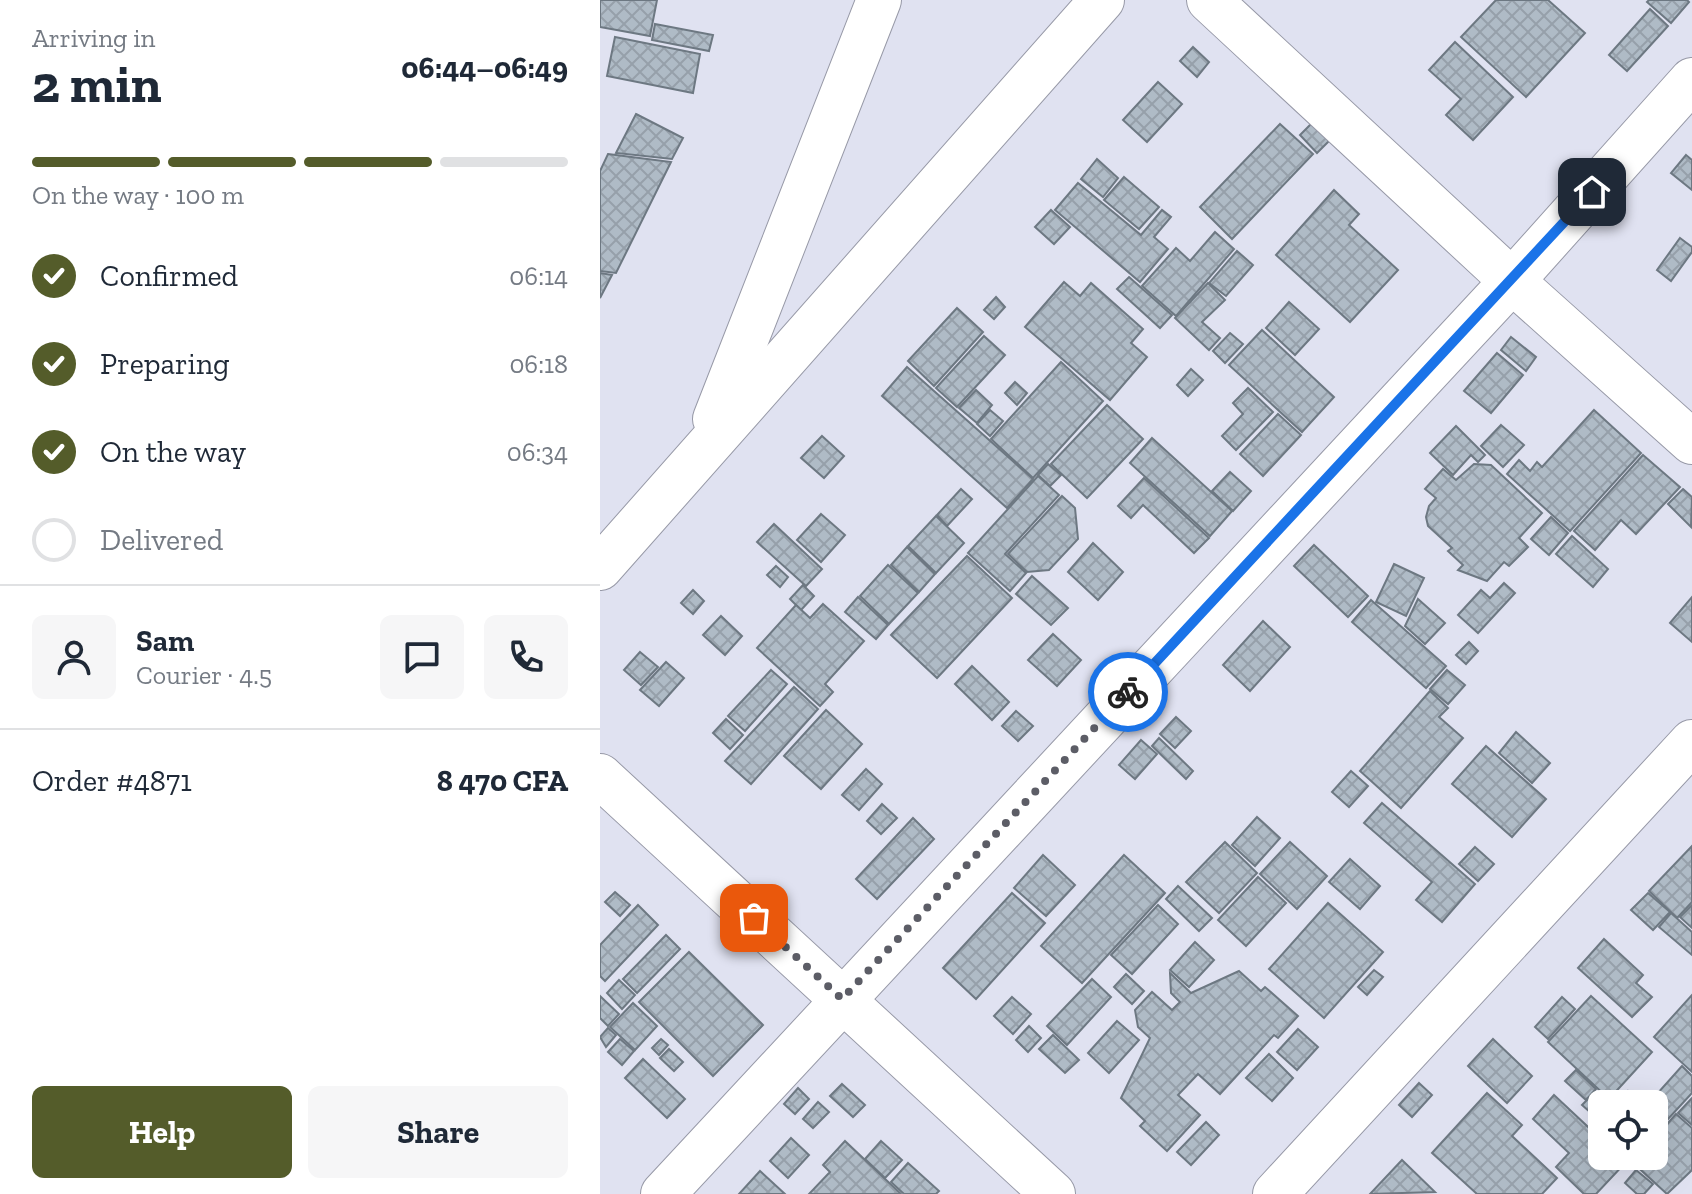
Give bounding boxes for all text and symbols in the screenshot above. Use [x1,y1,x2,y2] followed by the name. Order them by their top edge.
[32,22,155,54] text: Arriving in
[401,50,568,86] text: 06:44–06:49
[32,53,162,115] text: 2 min
[1558,158,1626,226] pin
[1570,170,1614,214] icon: home
[32,179,244,211] text: On the way · 100 m
[32,254,76,298] icon: check
[100,258,238,294] text: Confirmed
[509,260,568,292] text: 06:14
[32,342,76,386] icon: check
[100,346,230,382] text: Preparing
[509,348,568,380] text: 06:18
[32,430,76,474] icon: check
[100,434,246,470] text: On the way
[507,436,568,468] text: 06:34
[100,522,223,558] text: Delivered
[32,615,116,699] button: person
[380,615,464,699] button: chat
[484,615,568,699] button: phone
[136,623,194,659] text: Sam
[1088,652,1168,732] courier
[136,659,272,691] text: Courier · 4.5
[1106,670,1150,714] icon: bike
[32,763,192,799] text: Order #4871
[437,763,568,799] text: 8 470 CFA
[720,884,788,952] pin
[732,896,776,940] icon: bag
[32,1086,292,1178] button: Help
[308,1086,568,1178] button: Share
[1588,1090,1668,1170] map controls
[1588,1090,1668,1170] button: locate

